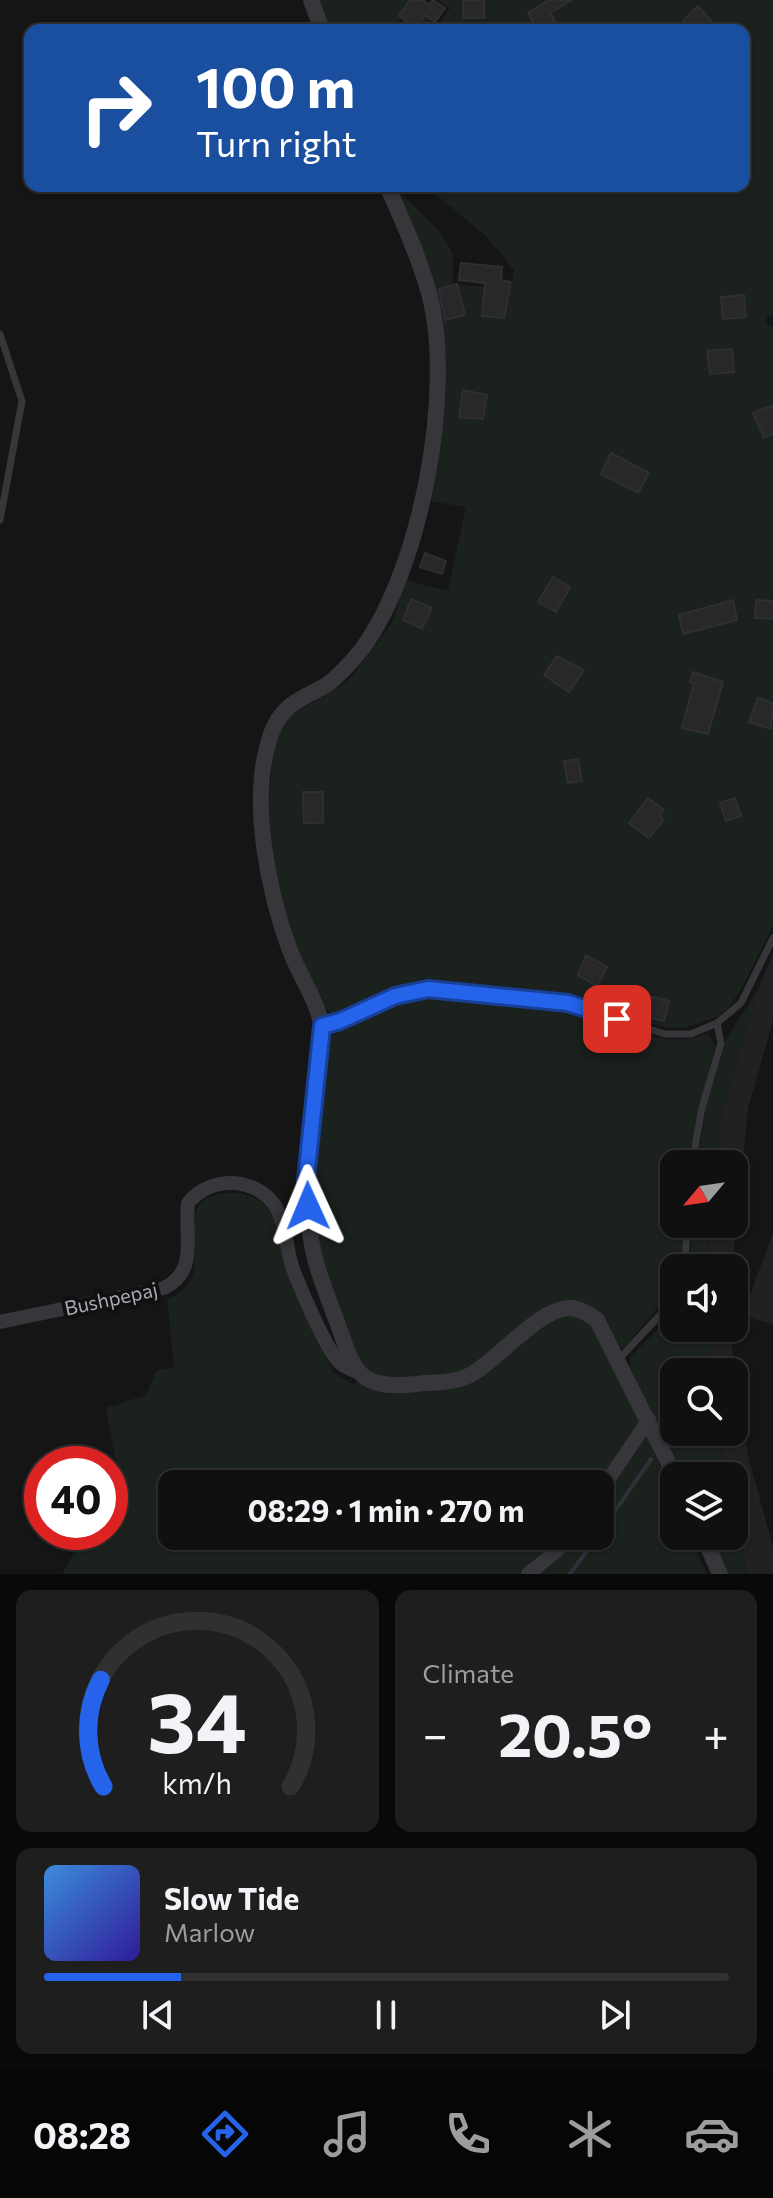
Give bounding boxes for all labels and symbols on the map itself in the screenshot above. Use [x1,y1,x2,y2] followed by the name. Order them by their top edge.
[583,985,651,1053] pin
[660,1150,748,1238] north arrow
[266,1164,350,1248] position arrow
[62,1276,159,1320] street label: Bushpepaj
[24,1446,128,1550] speed limit sign: 40

